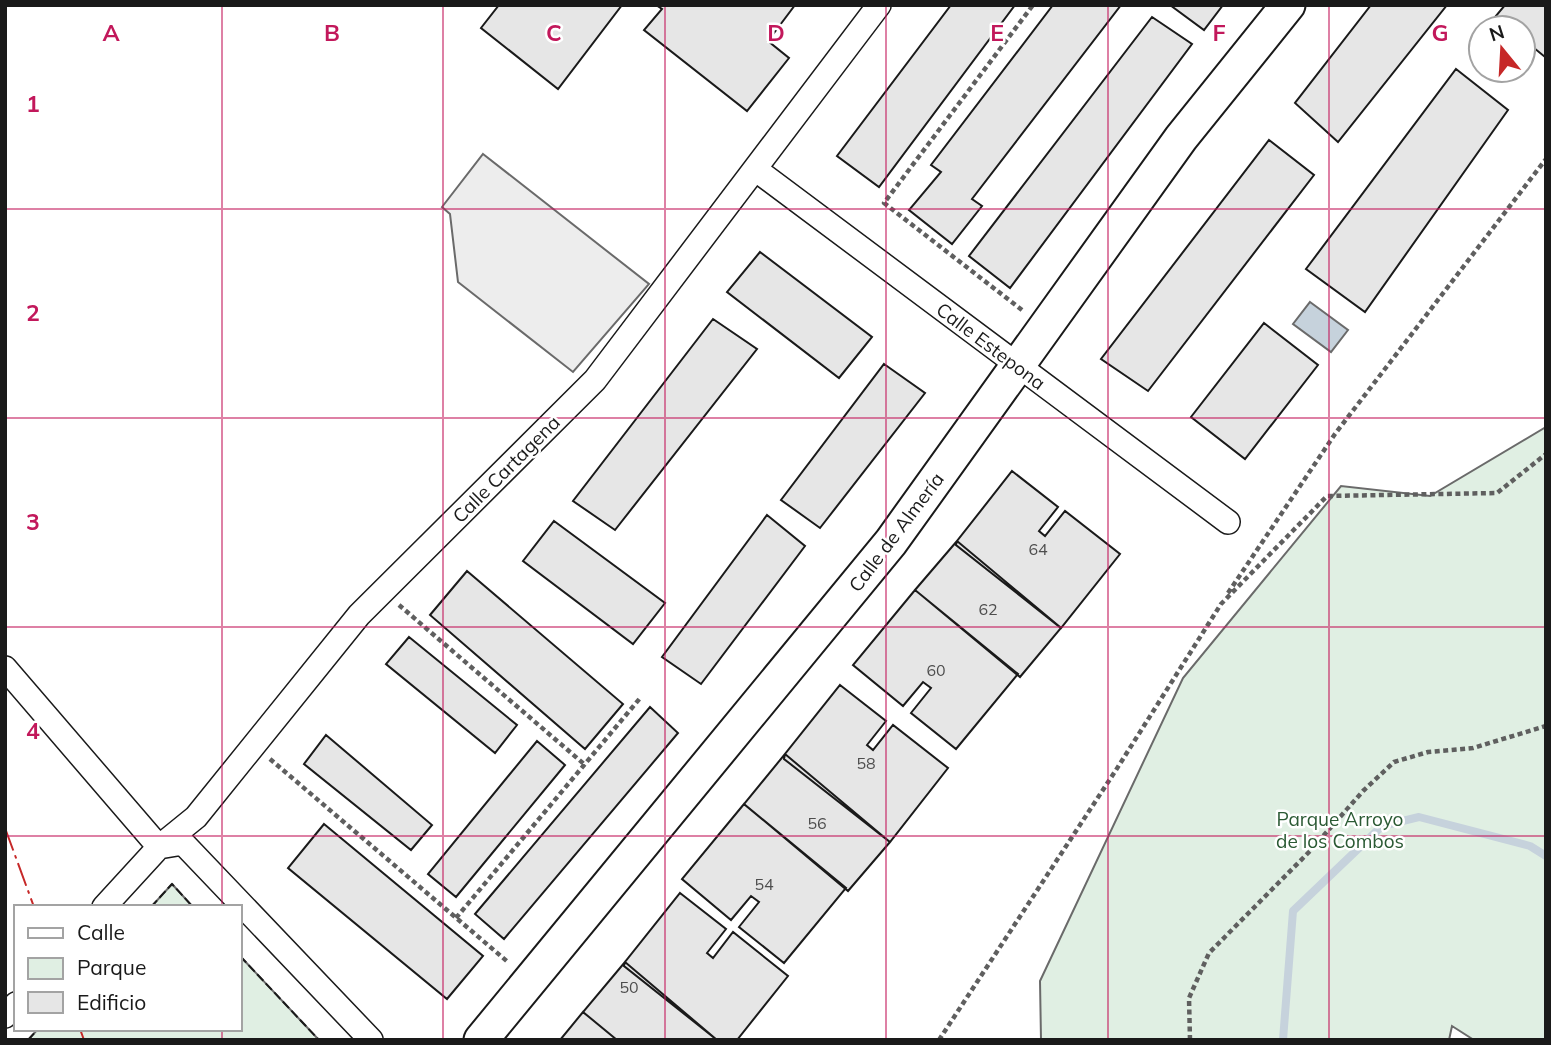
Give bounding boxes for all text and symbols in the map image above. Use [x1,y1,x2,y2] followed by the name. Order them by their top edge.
[1467,14,1537,84] north arrow
[102,18,120,47] text: A
[324,18,340,47] text: B
[546,18,562,47] text: C
[767,18,785,47] text: D
[990,18,1004,47] text: E
[1212,18,1226,47] text: F
[1431,18,1449,47] text: G
[1486,19,1507,46] text: N
[26,89,40,118] text: 1
[932,297,1050,395] street label: Calle Estepona
[26,298,40,327] text: 2
[447,410,565,528] street label: Calle Cartagena
[843,467,949,597] street label: Calle de Almería
[26,507,40,536] text: 3
[1028,539,1048,559] house number: 64
[978,599,998,619] house number: 62
[926,660,946,680] house number: 60
[26,716,40,745] text: 4
[856,753,876,773] house number: 58
[1276,807,1404,853] park label: Parque Arroyo de los Combos
[807,813,827,833] house number: 56
[754,874,774,894] house number: 54
[14,905,242,1031] legend
[77,919,125,945] text: Calle
[77,954,146,980] text: Parque
[619,977,639,997] house number: 50
[77,989,146,1015] text: Edificio

